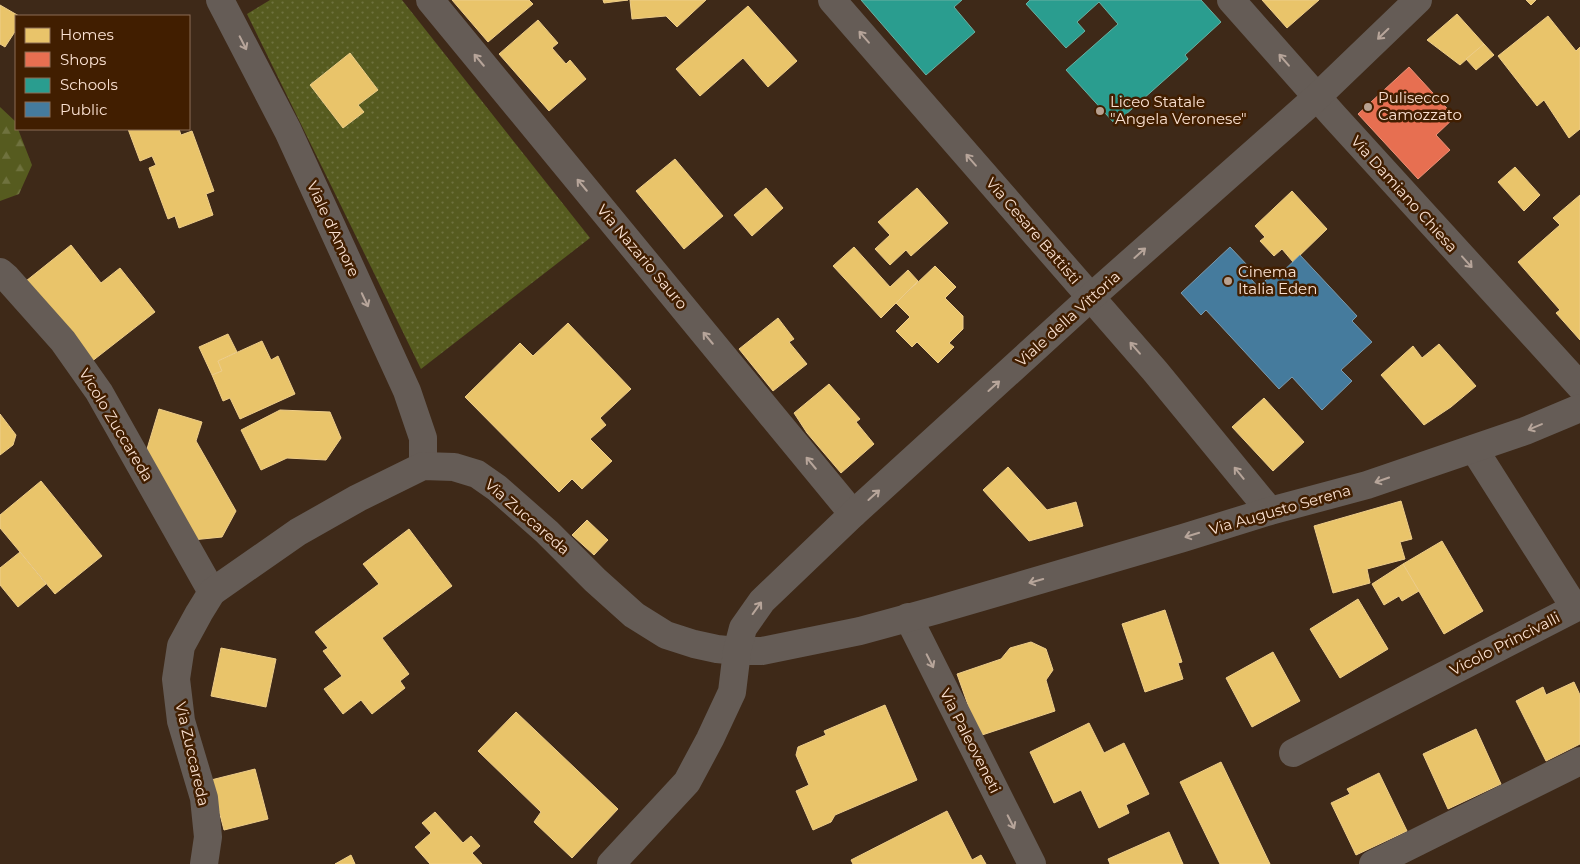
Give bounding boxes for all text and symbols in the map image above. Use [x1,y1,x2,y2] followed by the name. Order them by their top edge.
[15,15,190,130] legend
[60,25,114,44] text: Homes
[1376,28,1389,40] one-way arrow
[859,31,870,44] one-way arrow
[239,35,248,50] one-way arrow
[60,50,106,69] text: Shops
[474,54,485,67] one-way arrow
[1278,54,1290,67] one-way arrow
[60,75,118,94] text: Schools
[1378,88,1462,124] place label: Pulisecco Camozzato
[1110,92,1247,128] place label: Liceo Statale "Angela Veronese"
[60,100,108,119] text: Public
[1362,101,1374,113] marker: Pulisecco Camozzato
[1094,105,1106,117] marker: Liceo Statale "Angela Veronese"
[1347,131,1462,256] street label: Via Damiano Chiesa
[966,154,977,167] one-way arrow
[982,174,1085,288] street label: Via Cesare Battisti
[303,178,364,280] street label: Viale d'Amore
[577,179,588,192] one-way arrow
[593,200,692,313] street label: Via Nazario Sauro
[1134,247,1147,259] one-way arrow
[1461,256,1473,269] one-way arrow
[1238,262,1317,298] place label: Cinema Italia Eden
[1011,267,1124,371] street label: Viale della Vittoria
[1222,275,1234,287] marker: Cinema Italia Eden
[361,292,371,307] one-way arrow
[702,331,714,344] one-way arrow
[1130,342,1141,355] one-way arrow
[75,365,158,485] street label: Vicolo Zuccareda
[988,380,1001,391] one-way arrow
[1528,423,1543,432] one-way arrow
[806,457,817,470] one-way arrow
[1233,467,1244,480] one-way arrow
[481,475,574,559] street label: Via Zuccareda
[1374,476,1390,485] one-way arrow
[1207,480,1353,539] street label: Via Augusto Serena
[868,489,881,501] one-way arrow
[1184,531,1200,541] one-way arrow
[1028,577,1044,586] one-way arrow
[752,602,763,615] one-way arrow
[1447,608,1563,679] street label: Vicolo Princivalli
[926,653,935,668] one-way arrow
[936,685,1005,796] street label: Via Paleoveneti
[171,700,214,808] street label: Via Zuccareda
[1007,814,1016,829] one-way arrow

